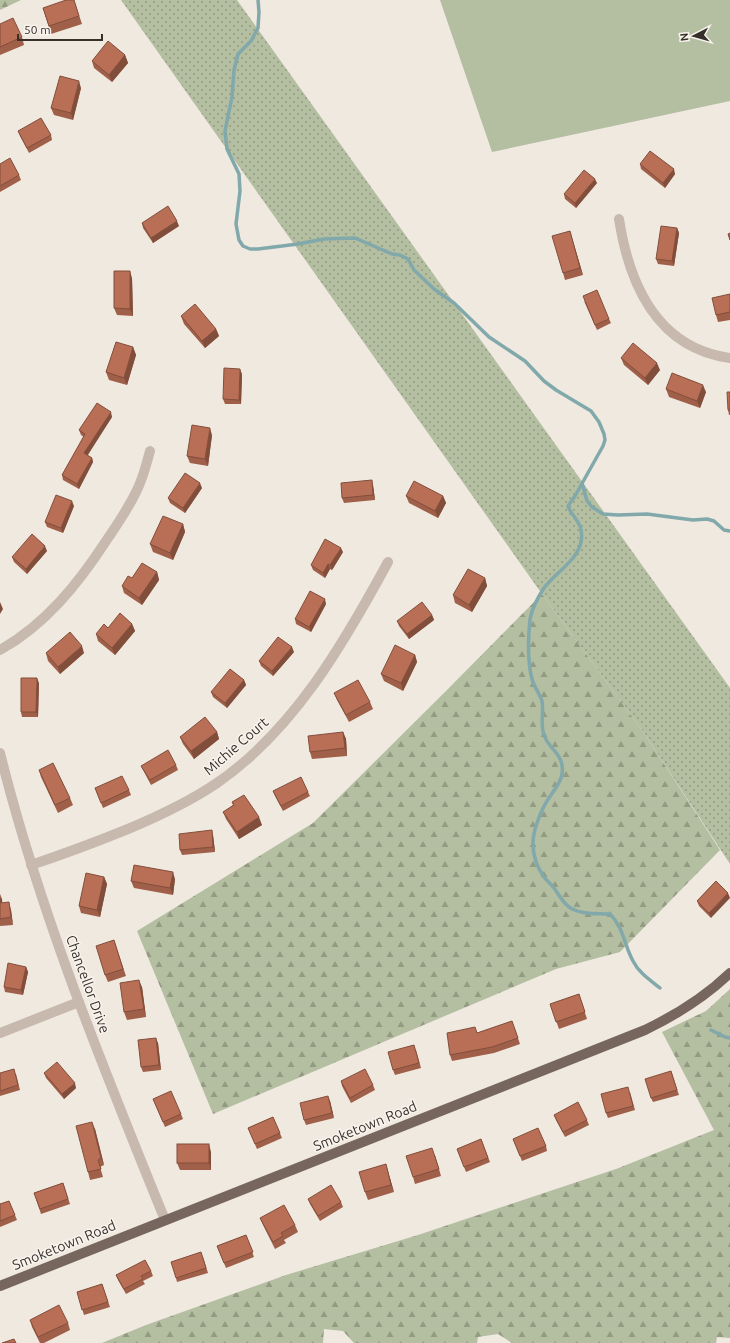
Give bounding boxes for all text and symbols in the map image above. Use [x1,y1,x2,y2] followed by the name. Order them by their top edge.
[18,16,102,42] scale bar
[674,16,714,56] north arrow
[24,23,51,36] text: 50 m
[678,32,690,42] text: N
[201,713,272,778] street label: Michie Court
[63,933,113,1035] street label: Chancellor Drive
[311,1098,419,1154] street label: Smoketown Road
[10,1217,118,1273] street label: Smoketown Road

